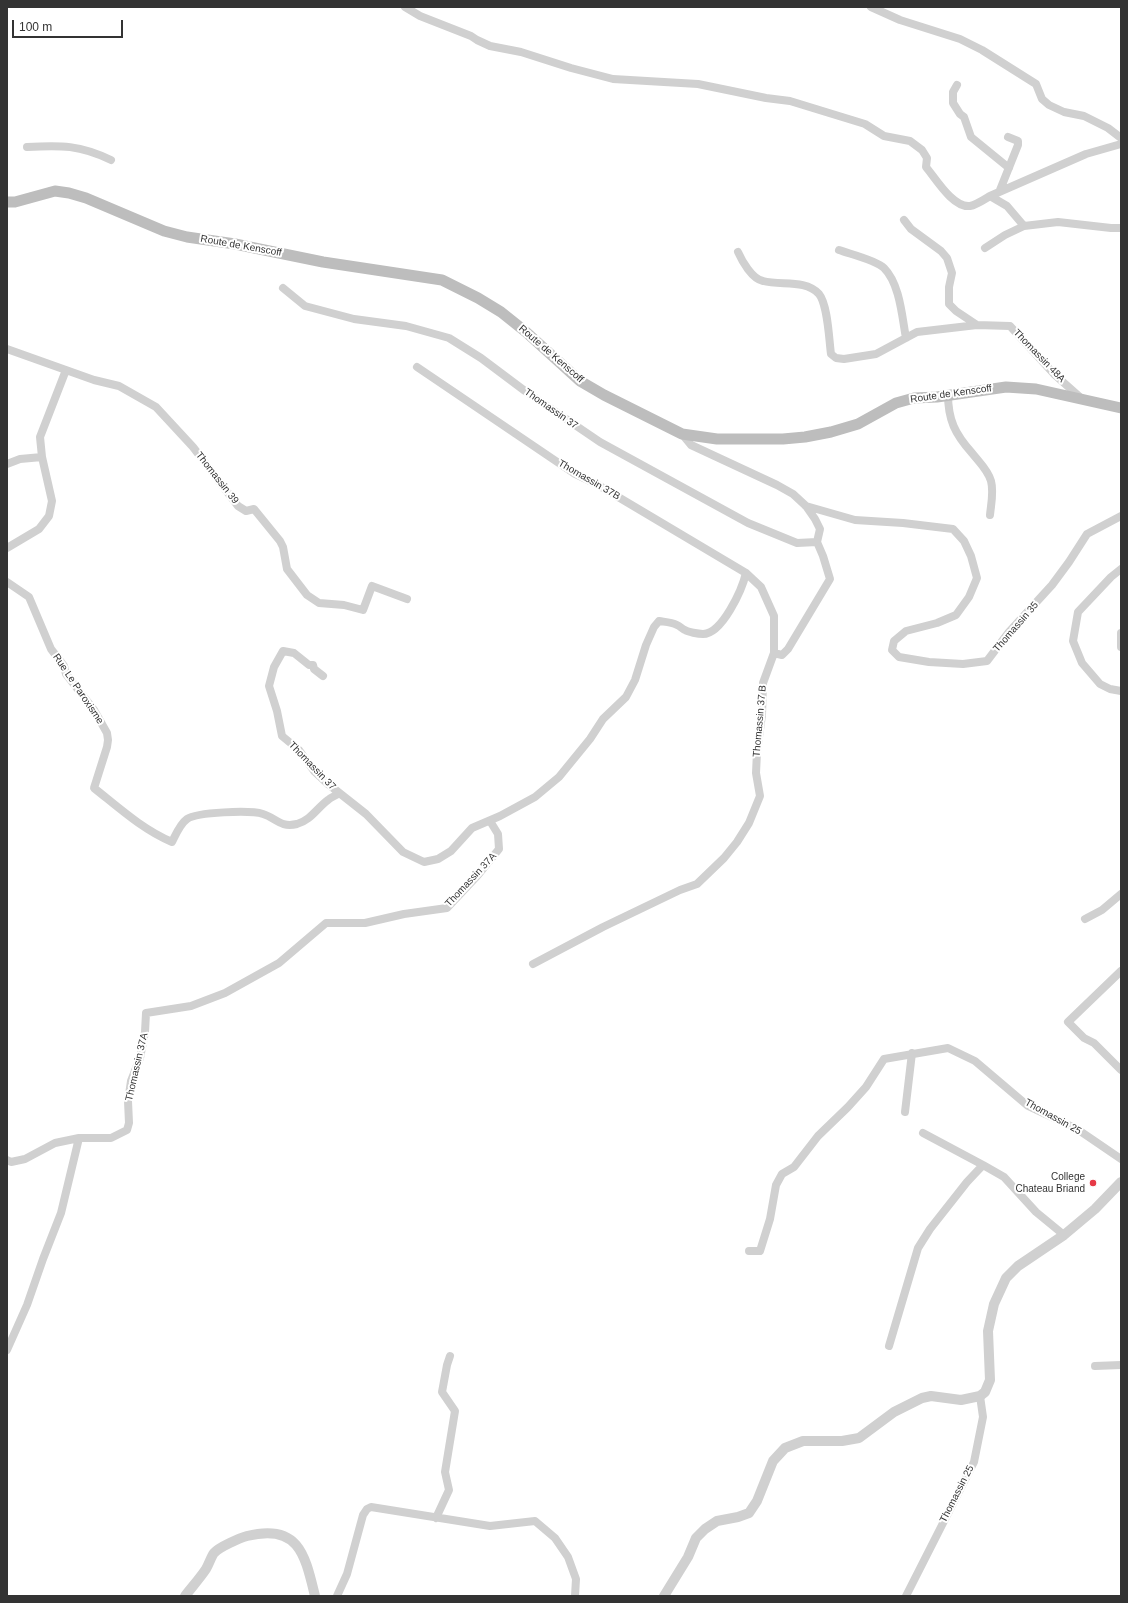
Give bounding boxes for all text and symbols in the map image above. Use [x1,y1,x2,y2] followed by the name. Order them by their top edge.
[14,12,125,38] scale bar
[19,20,52,34] text: 100 m
[200,233,282,259] street label: Route de Kenscoff
[516,323,586,385] street label: Route de Kenscoff
[1011,327,1067,385] street label: Thomassin 48A
[910,382,992,406] street label: Route de Kenscoff
[522,386,580,432] street label: Thomassin 37
[193,450,241,506] street label: Thomassin 39
[556,457,622,503] street label: Thomassin 37B
[991,599,1041,655] street label: Thomassin 35
[50,652,106,726] street label: Rue Le Paroxisme
[751,684,769,758] street label: Thomassin 37 B
[286,739,338,793] street label: Thomassin 37
[443,851,499,909] street label: Thomassin 37A
[123,1032,151,1102] street label: Thomassin 37A
[1023,1097,1083,1137] street label: Thomassin 25
[1016,1171,1085,1194] place label: College Chateau Briand
[1088,1178,1098,1188] marker: College Chateau Briand
[937,1463,977,1525] street label: Thomassin 25

